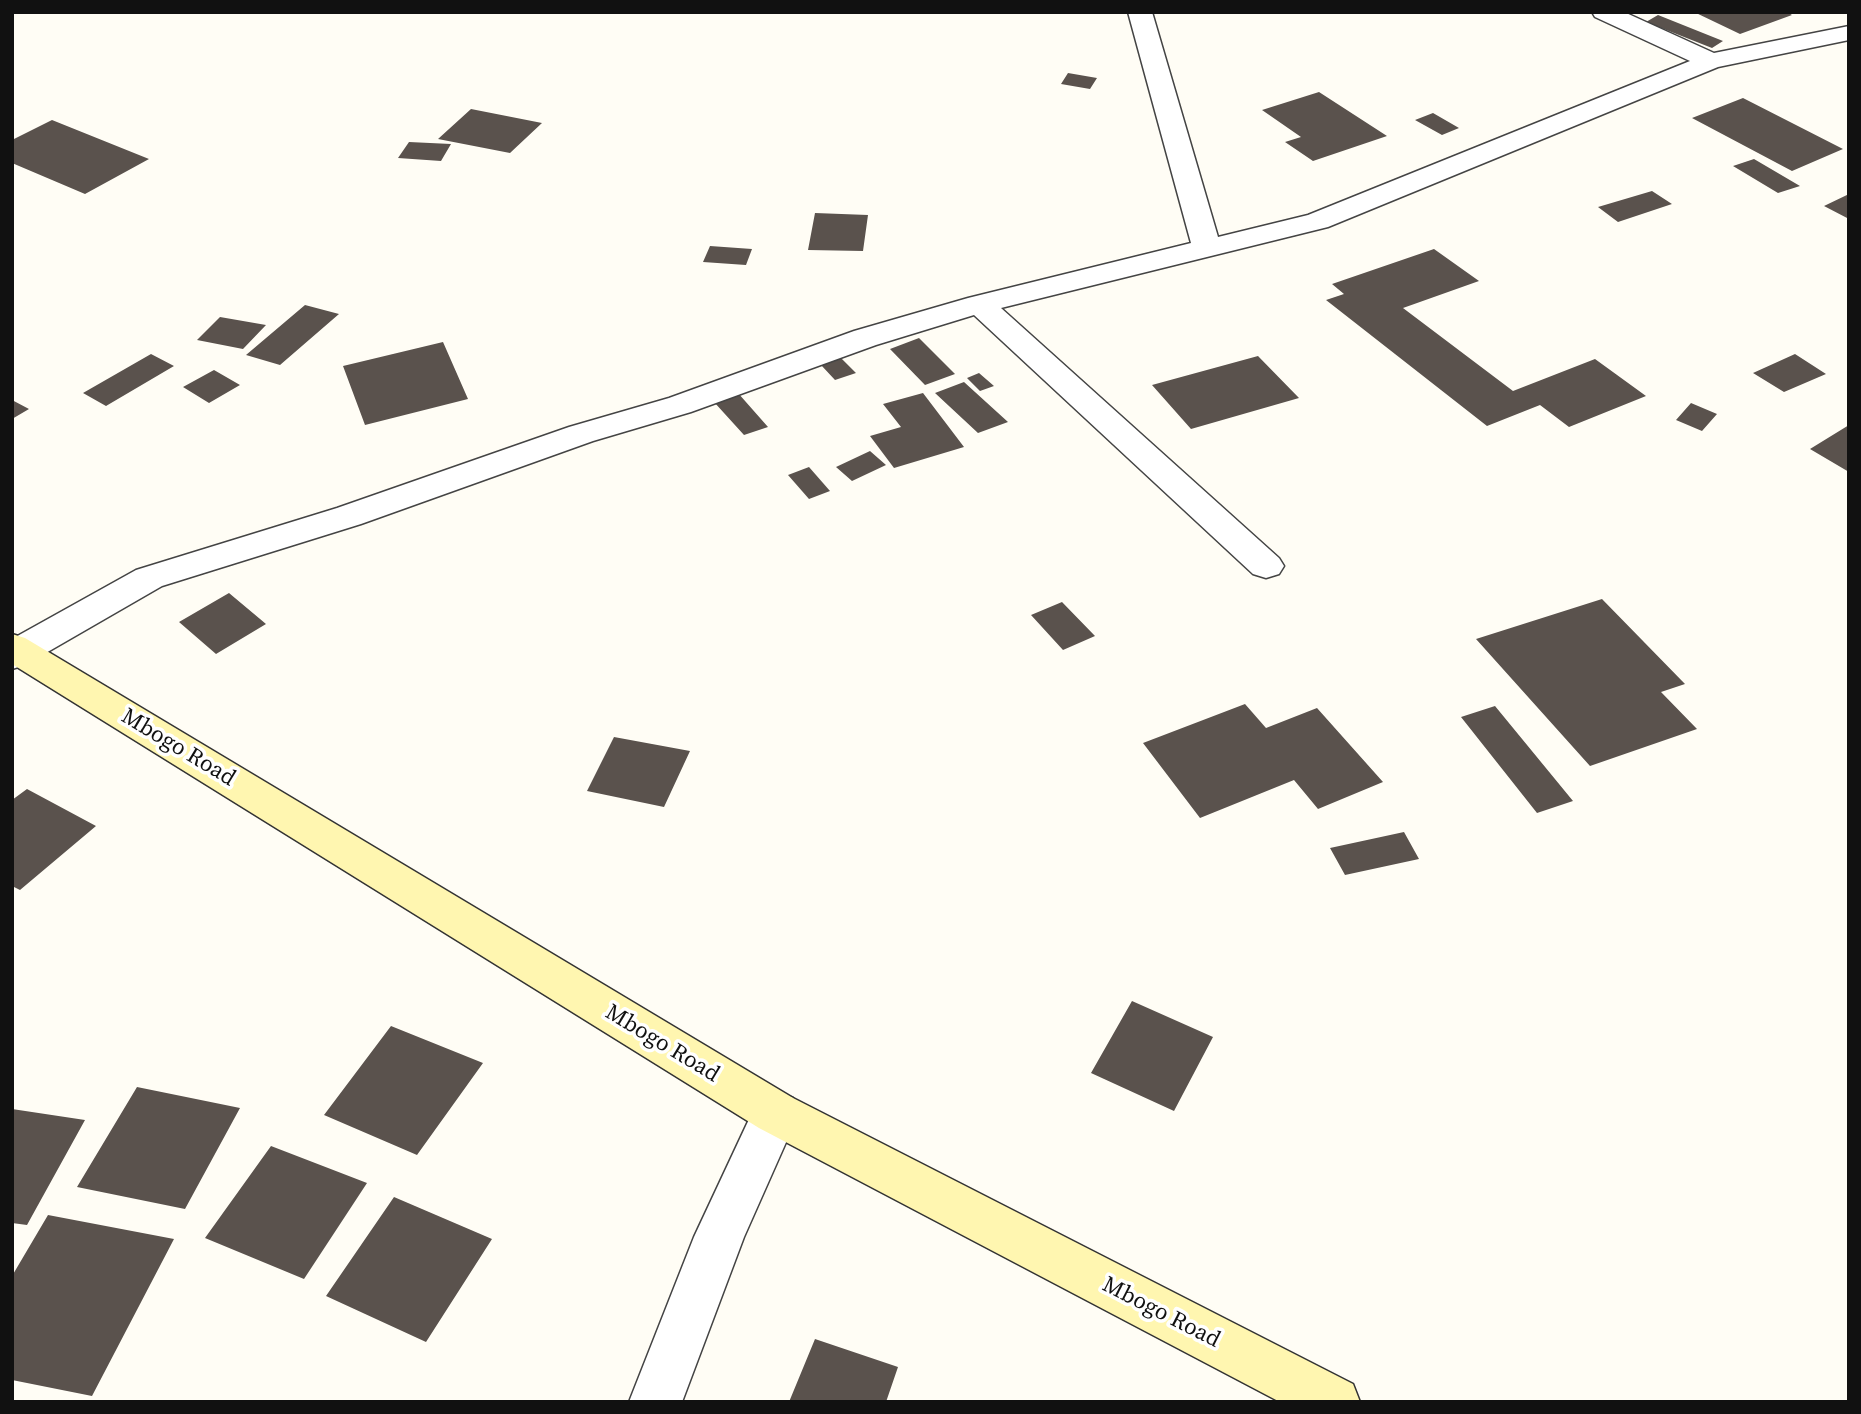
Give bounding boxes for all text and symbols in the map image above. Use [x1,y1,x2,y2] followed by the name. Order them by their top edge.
[116,703,240,793] street label: Mbogo Road
[600,999,724,1089] street label: Mbogo Road
[1098,1272,1224,1354] street label: Mbogo Road

